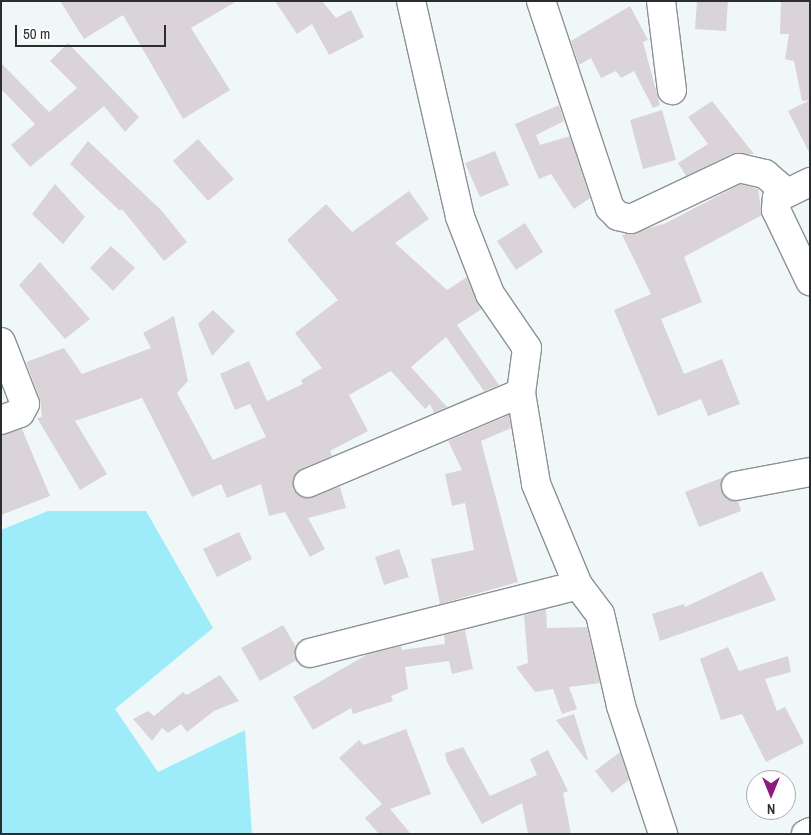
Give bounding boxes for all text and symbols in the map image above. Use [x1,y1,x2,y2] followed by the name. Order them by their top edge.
[18,15,169,47] scale bar
[23,23,50,44] text: 50 m
[746,770,796,820] north arrow
[767,800,775,818] text: N

